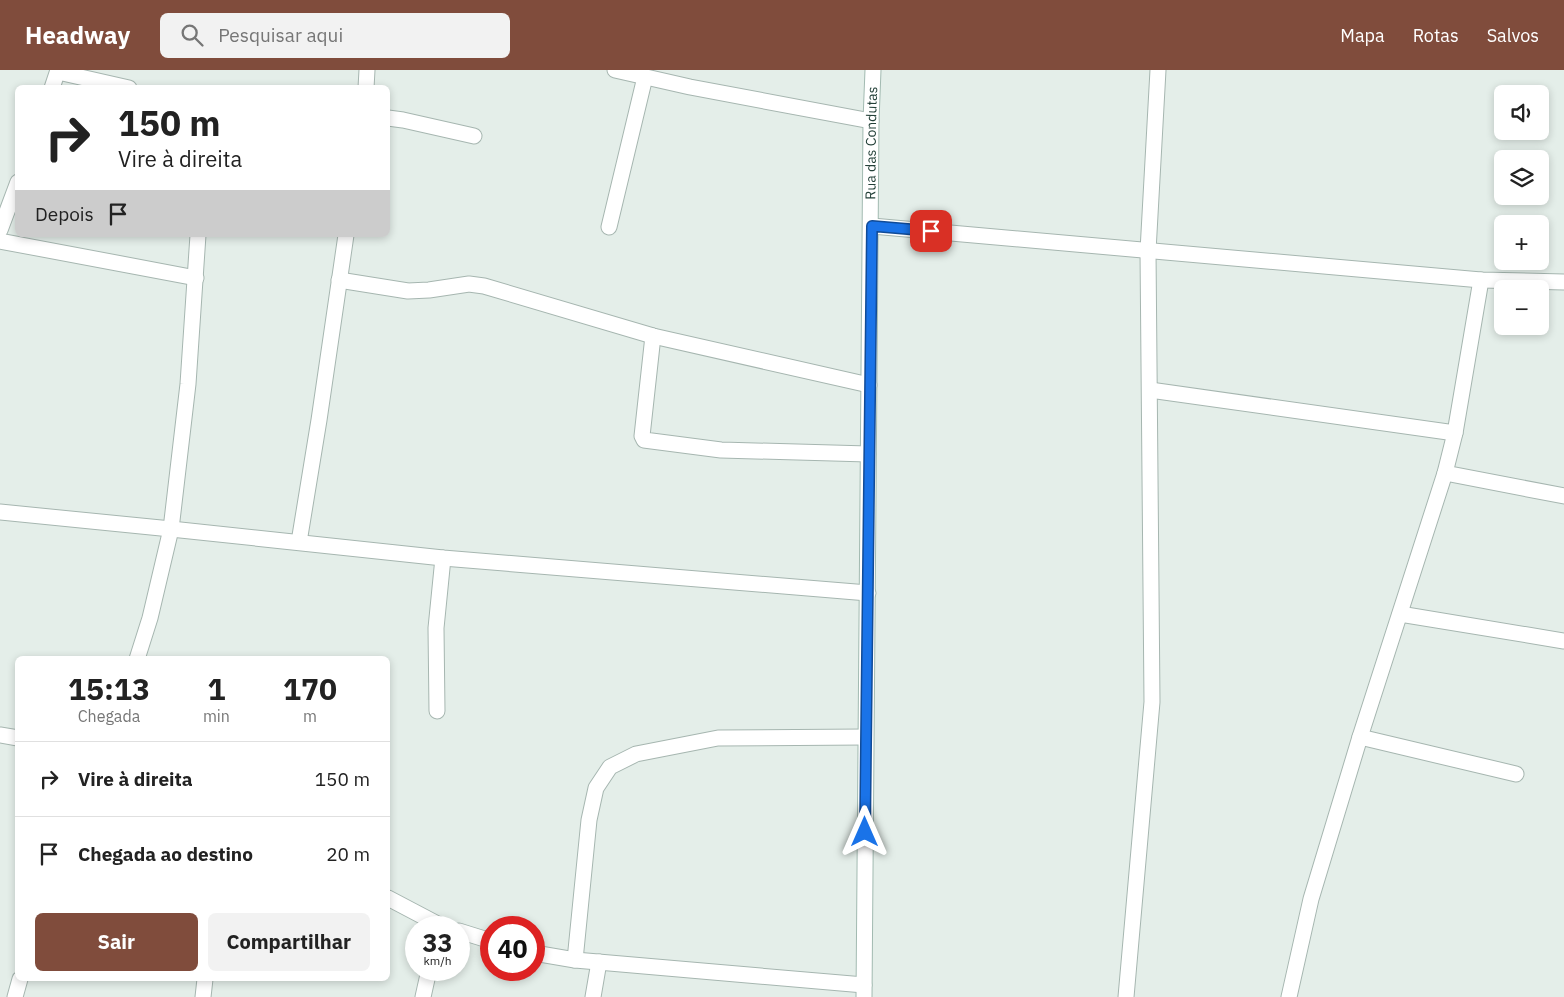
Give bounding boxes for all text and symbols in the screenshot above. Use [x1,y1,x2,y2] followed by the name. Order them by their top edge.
[160,13,510,58] search box
[25,19,130,51] text: Headway
[178,21,206,49] icon: search
[218,23,343,47] text: Pesquisar aqui
[1340,24,1385,47] text: Mapa
[1413,24,1459,47] text: Rotas
[1487,24,1539,47] text: Salvos
[1494,85,1549,335] map controls
[1494,85,1549,140] button: sound
[861,86,881,200] street label: Rua das Condutas
[118,100,221,146] text: 150 m
[35,105,100,170] icon: right
[118,144,242,173] text: Vire à direita
[1494,150,1549,205] button: layers
[104,200,132,228] icon: arrive
[35,202,94,226] text: Depois
[910,210,952,252] pin
[1494,215,1549,270] button: +
[917,217,945,245] icon: arrive
[1494,280,1549,335] button: −
[68,669,150,708] text: 15:13
[207,669,225,708] text: 1
[283,669,337,708] text: 170
[78,706,140,726] text: Chegada
[203,706,230,726] text: min
[303,706,317,726] text: m
[35,765,63,793] icon: right
[78,767,193,791] text: Vire à direita
[315,767,370,791] text: 150 m
[838,805,890,857] position arrow
[35,840,63,868] icon: arrive
[78,842,253,866] text: Chegada ao destino
[326,842,370,866] text: 20 m
[35,913,198,971] button: Sair
[208,913,370,971] button: Compartilhar
[480,916,545,981] speed limit sign: 40
[422,926,453,959] text: 33
[423,953,452,968] text: km/h

